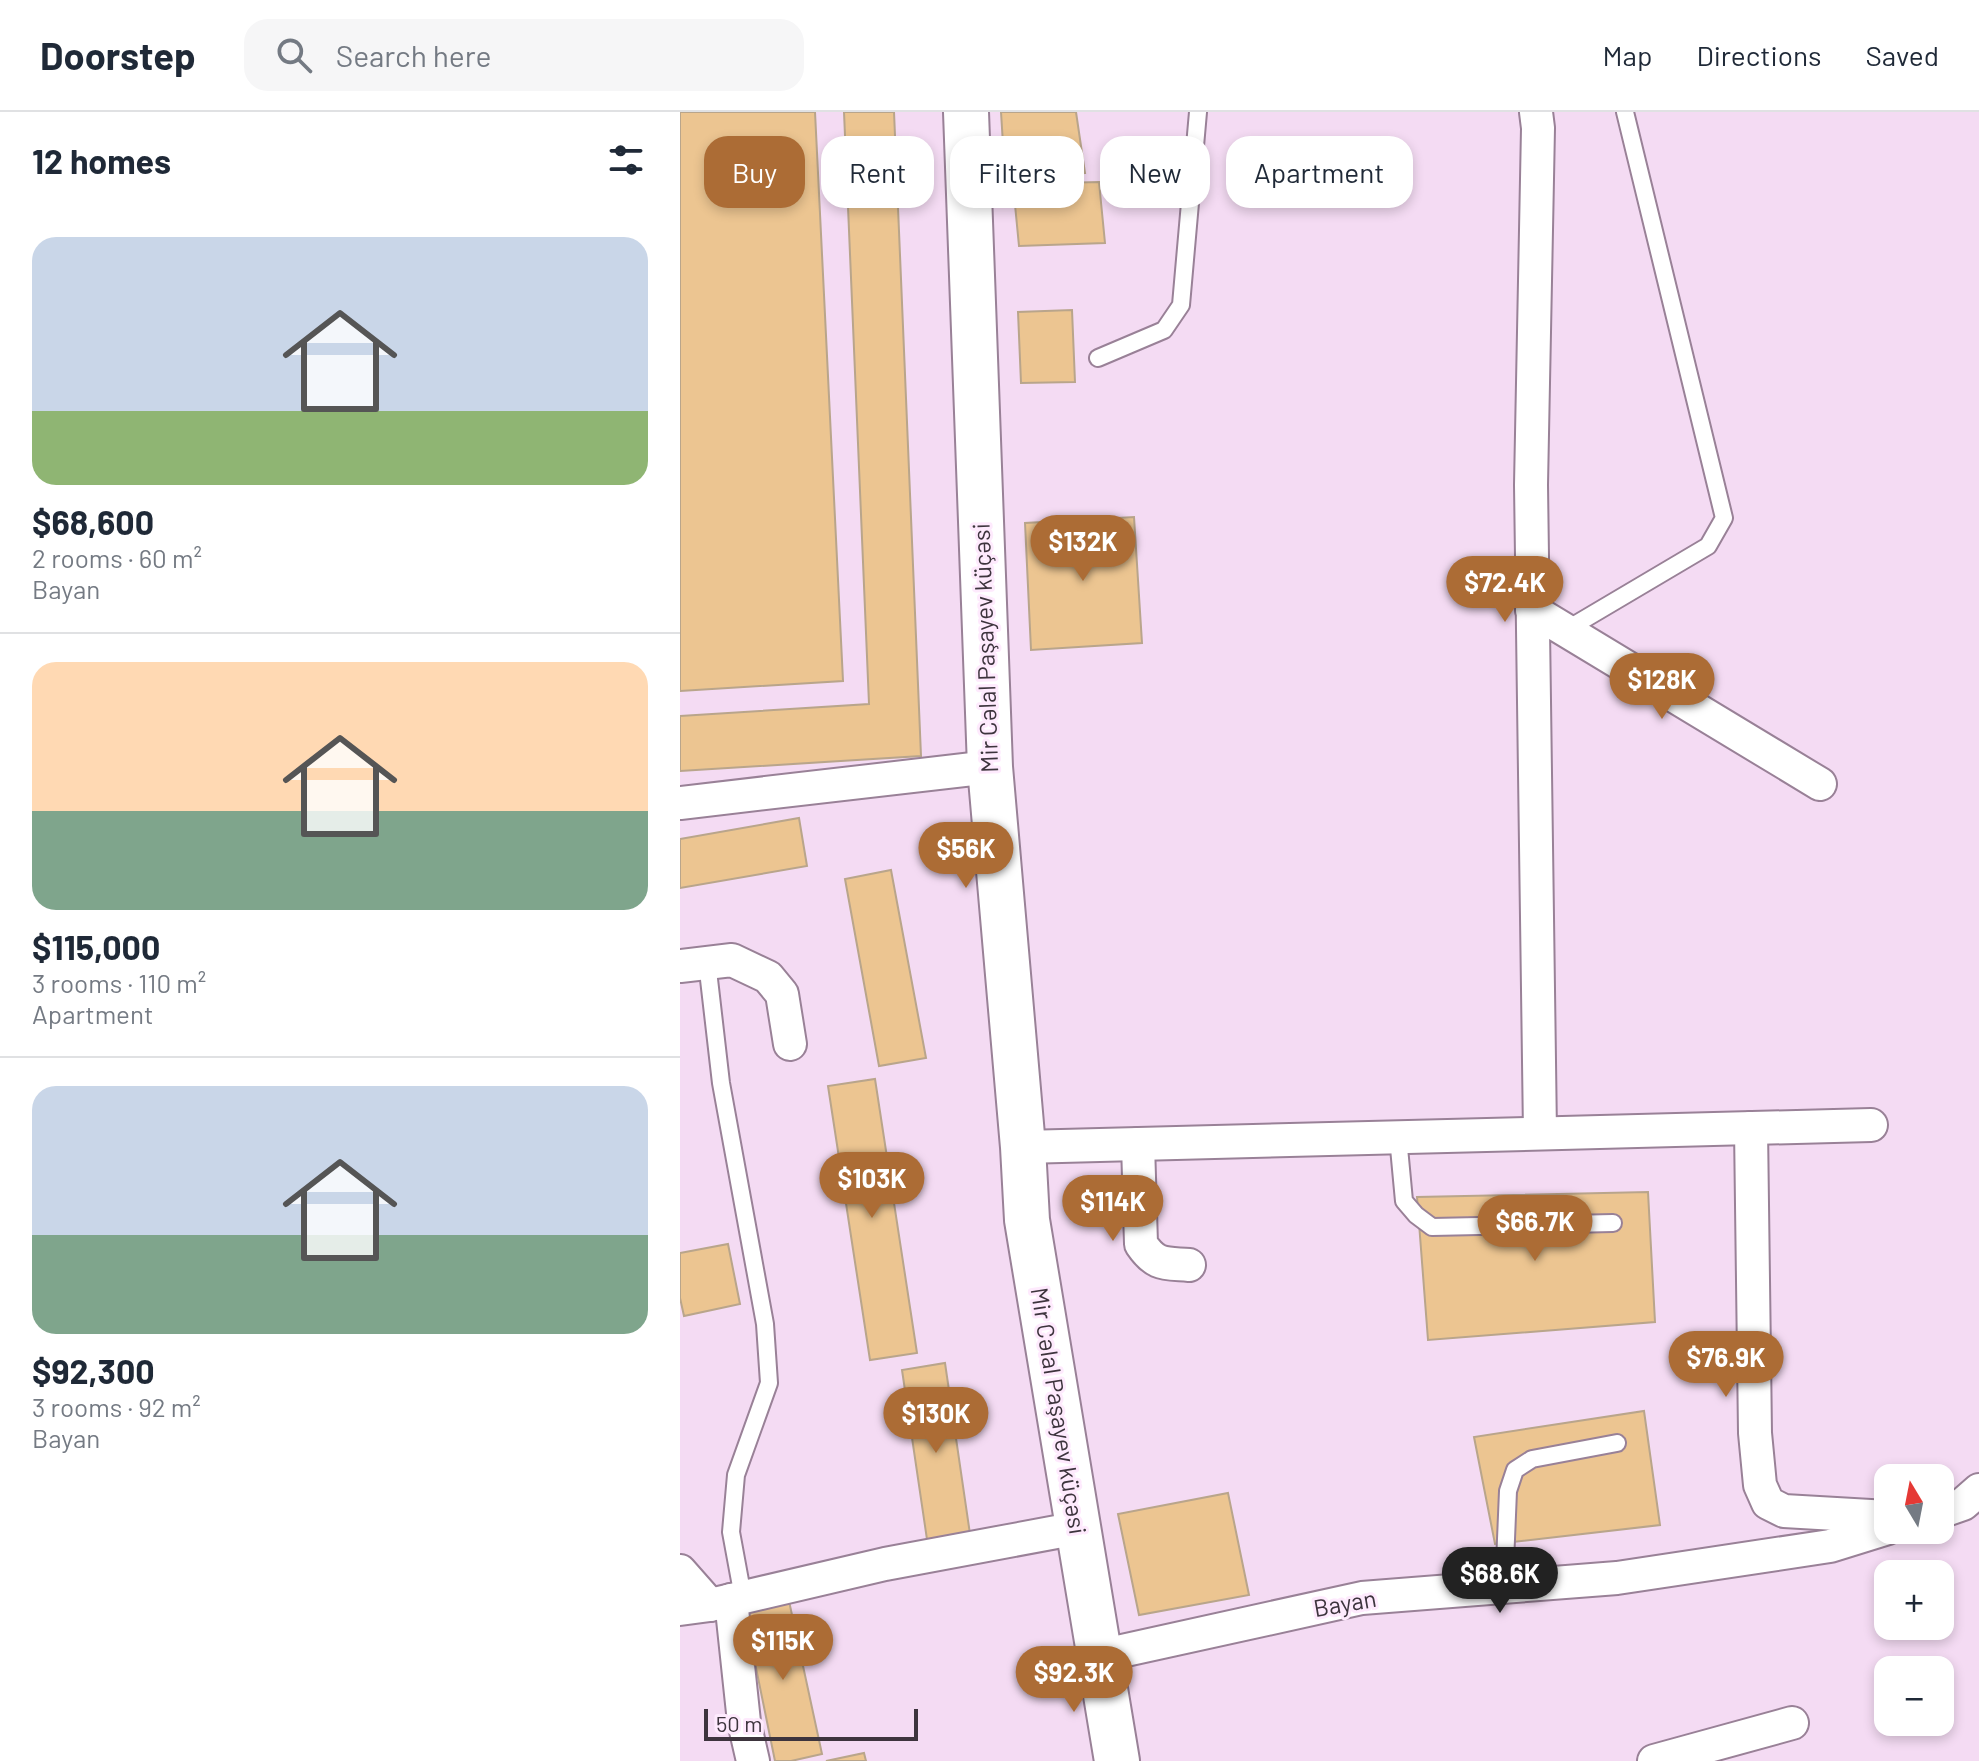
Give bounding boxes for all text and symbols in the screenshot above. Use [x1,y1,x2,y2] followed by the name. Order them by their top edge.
[244,19,804,91] search box
[40,32,196,78] text: Doorstep
[272,33,316,77] icon: search
[336,37,492,73] text: Search here
[1603,38,1652,72] text: Map
[1696,38,1822,72] text: Directions
[1866,38,1939,72] text: Saved
[704,136,805,208] chip: Buy
[821,136,934,208] chip: Rent
[950,136,1084,208] chip: Filters
[1100,136,1210,208] chip: New
[1226,136,1413,208] chip: Apartment
[604,138,648,182] icon: filters
[32,140,171,181] text: 12 homes
[268,289,412,433] icon: home
[32,501,154,542] text: $68,600
[1027,515,1139,583] pin: $132K
[966,523,1003,773] street label: Mir Cəlal Paşayev küçəsi
[1049,525,1117,556] text: $132K
[32,542,202,573] text: 2 rooms · 60 m²
[1440,556,1570,624] pin: $72.4K
[1464,566,1546,597] text: $72.4K
[32,573,100,604] text: Bayan
[1606,653,1718,721] pin: $128K
[1628,663,1696,694] text: $128K
[268,714,412,858] icon: home
[919,822,1013,890] pin: $56K
[936,832,996,863] text: $56K
[32,926,160,967] text: $115,000
[32,967,206,998] text: 3 rooms · 110 m²
[32,998,153,1029] text: Apartment
[268,1138,412,1282] icon: home
[816,1152,928,1220] pin: $103K
[837,1162,907,1193] text: $103K
[1057,1175,1169,1243] pin: $114K
[1080,1185,1146,1216] text: $114K
[1470,1195,1600,1263] pin: $66.7K
[1496,1205,1575,1236] text: $66.7K
[1026,1285,1093,1536] street label: Mir Cəlal Paşayev küçəsi
[1661,1331,1791,1399] pin: $76.9K
[1687,1341,1765,1372] text: $76.9K
[32,1350,155,1391] text: $92,300
[880,1387,992,1455] pin: $130K
[32,1391,201,1422] text: 3 rooms · 92 m²
[901,1397,971,1428] text: $130K
[32,1422,100,1453] text: Bayan
[1874,1464,1954,1544] north arrow
[1874,1464,1954,1736] map controls
[1435,1547,1565,1615] pin: $68.6K
[1460,1557,1540,1588] text: $68.6K
[1874,1560,1954,1640] button: +
[1311,1583,1378,1622] street label: Bayan
[727,1614,839,1682] pin: $115K
[751,1624,815,1655] text: $115K
[1009,1646,1139,1714] pin: $92.3K
[1034,1656,1114,1687] text: $92.3K
[1874,1656,1954,1736] button: −
[704,1705,918,1741] scale bar
[716,1710,762,1736] text: 50 m

